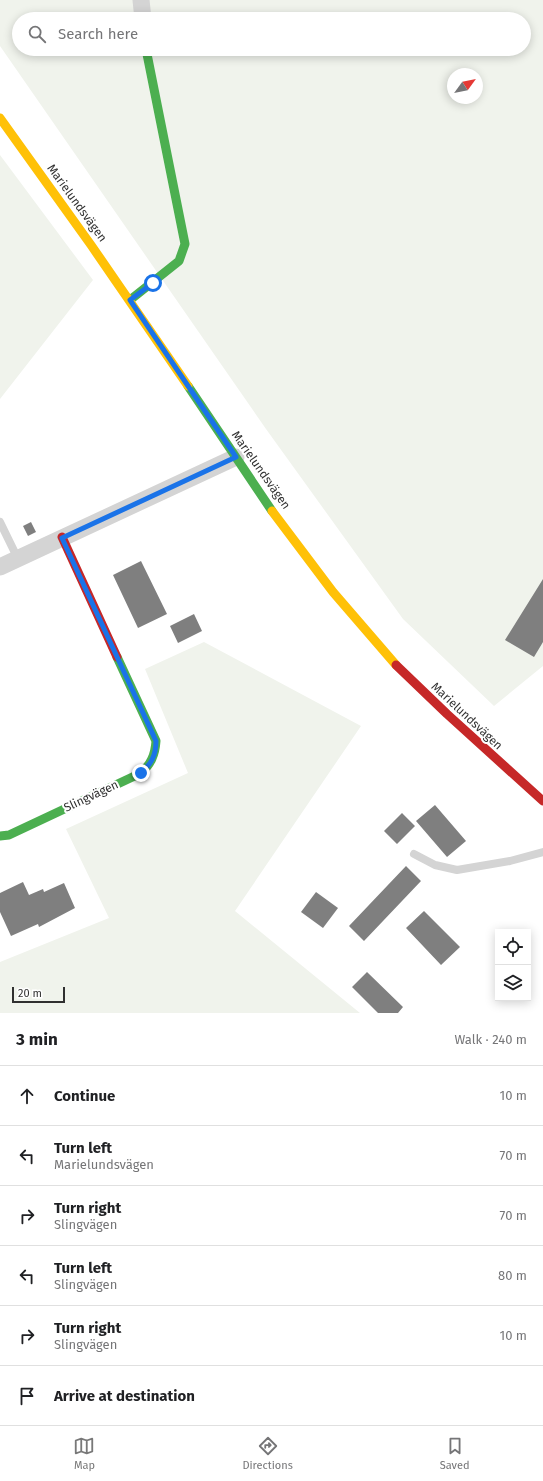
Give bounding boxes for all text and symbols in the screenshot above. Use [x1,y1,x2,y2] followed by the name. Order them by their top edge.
[12,12,531,56] search box
[26,23,48,45] icon: search
[58,25,138,43] text: Search here
[447,68,483,104] north arrow
[44,162,110,244] street label: Marielundsvägen
[144,274,162,292] route start
[229,428,293,512] street label: Marielundsvägen
[428,679,506,753] street label: Marielundsvägen
[132,764,150,782] route end
[62,777,120,815] street label: Slingvägen
[495,929,531,1001] map controls
[495,929,531,965] button: locate
[495,965,531,1001] button: layers
[12,985,65,1004] scale bar
[18,987,42,1000] text: 20 m
[16,1029,58,1050] text: 3 min
[454,1032,527,1047] text: Walk · 240 m
[16,1085,38,1107] icon: ahead
[54,1087,115,1105] text: Continue
[500,1088,527,1103] text: 10 m
[54,1139,112,1157] text: Turn left
[16,1145,38,1167] icon: left
[500,1148,527,1163] text: 70 m
[54,1157,154,1172] text: Marielundsvägen
[54,1199,121,1217] text: Turn right
[16,1205,38,1227] icon: right
[500,1208,527,1223] text: 70 m
[54,1217,117,1232] text: Slingvägen
[54,1259,112,1277] text: Turn left
[16,1265,38,1287] icon: left
[498,1268,527,1283] text: 80 m
[54,1277,117,1292] text: Slingvägen
[54,1319,121,1337] text: Turn right
[16,1325,38,1347] icon: right
[500,1328,527,1343] text: 10 m
[54,1337,117,1352] text: Slingvägen
[16,1385,38,1407] icon: arrive
[54,1387,195,1405] text: Arrive at destination
[73,1435,95,1472] tab: Map
[242,1435,293,1472] tab: Directions
[440,1435,470,1472] tab: Saved

